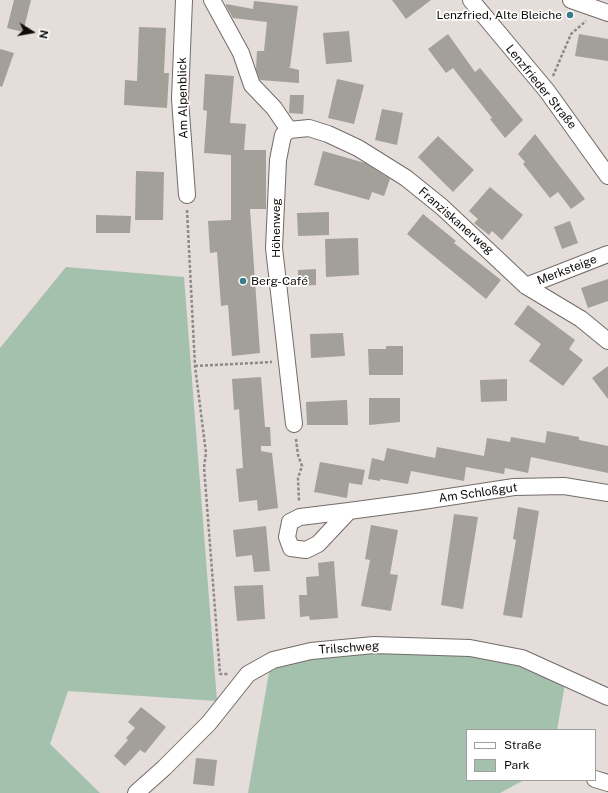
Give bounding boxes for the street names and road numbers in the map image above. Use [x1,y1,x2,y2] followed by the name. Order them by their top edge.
[503,42,579,132] street label: Lenzfrieder Straße
[175,57,191,139] street label: Am Alpenblick
[415,184,497,258] street label: Franziskanerweg
[269,198,283,258] street label: Höhenweg
[535,252,599,288] street label: Merksteige
[438,480,518,506] street label: Am Schloßgut
[318,639,380,657] street label: Trilschweg

